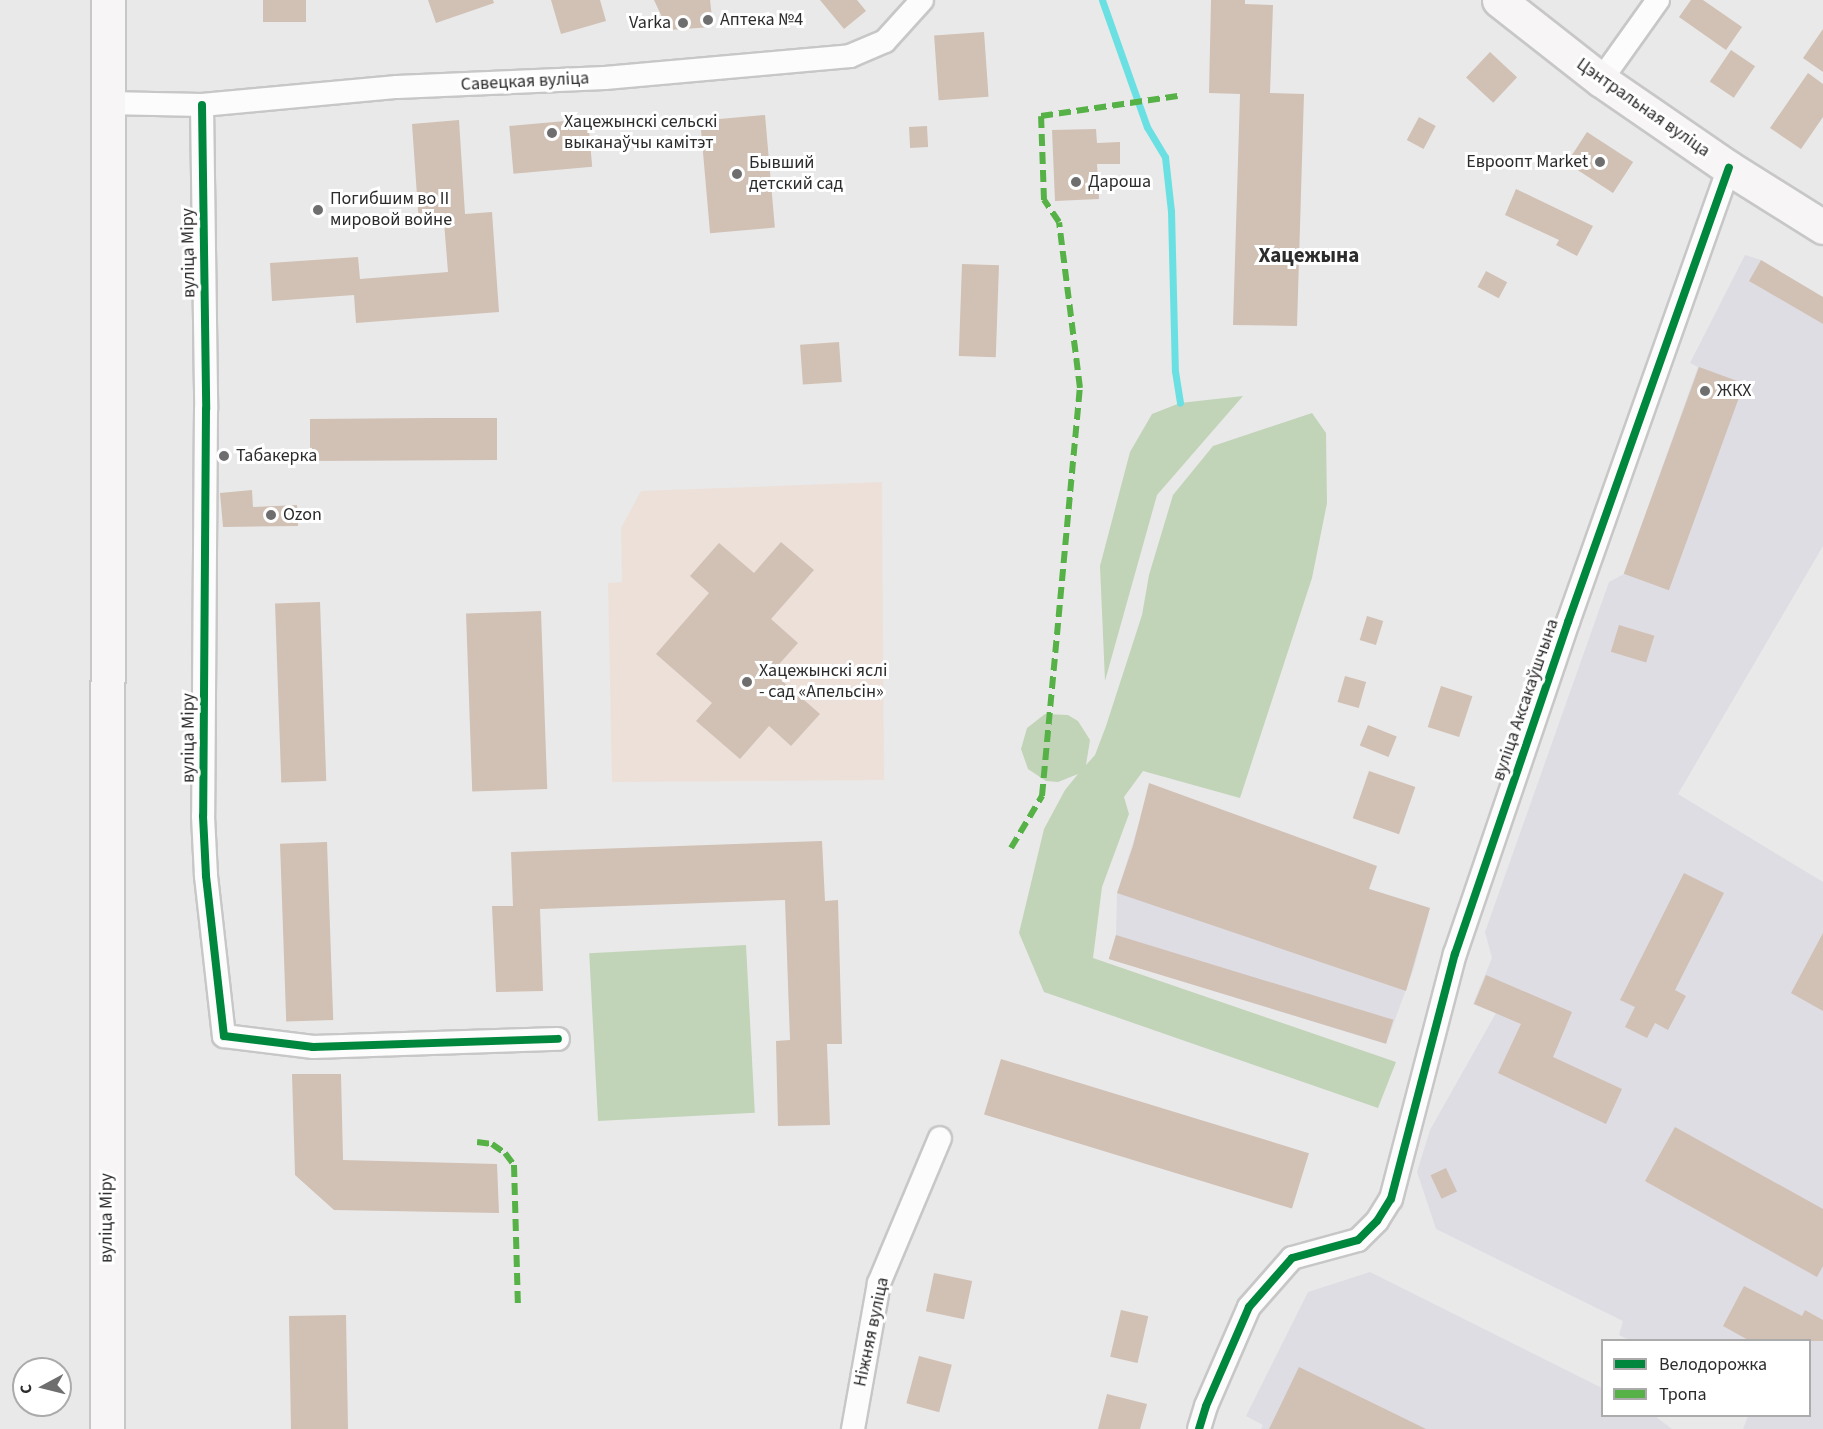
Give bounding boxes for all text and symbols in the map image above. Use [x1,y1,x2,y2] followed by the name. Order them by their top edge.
[720,9,803,31] place label: Аптека №4
[629,12,671,34] place label: Varka
[701,13,715,27] marker: Аптека №4
[676,16,690,30] marker: Varka
[1572,54,1714,162] street label: Цэнтральная вуліца
[460,68,590,96] street label: Савецкая вуліца
[564,112,718,154] place label: Хацежынскі сельскі выканаўчы камітэт
[545,126,559,140] marker: Хацежынскі сельскі выканаўчы камітэт
[1466,151,1588,173] place label: Евроопт Market
[749,153,843,195] place label: Бывший детский сад
[1593,155,1607,169] marker: Евроопт Market
[730,167,744,181] marker: Бывший детский сад
[1088,171,1151,193] place label: Дароша
[1069,175,1083,189] marker: Дароша
[330,189,452,232] place label: Погибшим во II мировой войне
[311,203,325,217] marker: Погибшим во II мировой войне
[177,208,201,298] street label: вуліца Міру
[1259,242,1359,268] district label: Хацежына
[1717,380,1752,402] place label: ЖКХ
[1698,384,1712,398] marker: ЖКХ
[236,445,317,467] place label: Табакерка
[217,449,231,463] marker: Табакерка
[283,504,322,526] place label: Ozon
[264,508,278,522] marker: Ozon
[1488,616,1564,784] street label: вуліца Аксакаўшчына
[759,661,888,704] place label: Хацежынскі яслі - сад «Апельсін»
[740,675,754,689] marker: Хацежынскі яслі - сад «Апельсін»
[178,693,200,783] street label: вуліца Міру
[96,1173,118,1263] street label: вуліца Міру
[850,1275,894,1389] street label: Ніжняя вуліца
[1601,1339,1811,1417] legend
[1659,1352,1767,1377] text: Велодорожка
[12,1357,72,1417] north arrow
[1659,1382,1707,1407] text: Тропа
[15,1383,38,1395] text: С

